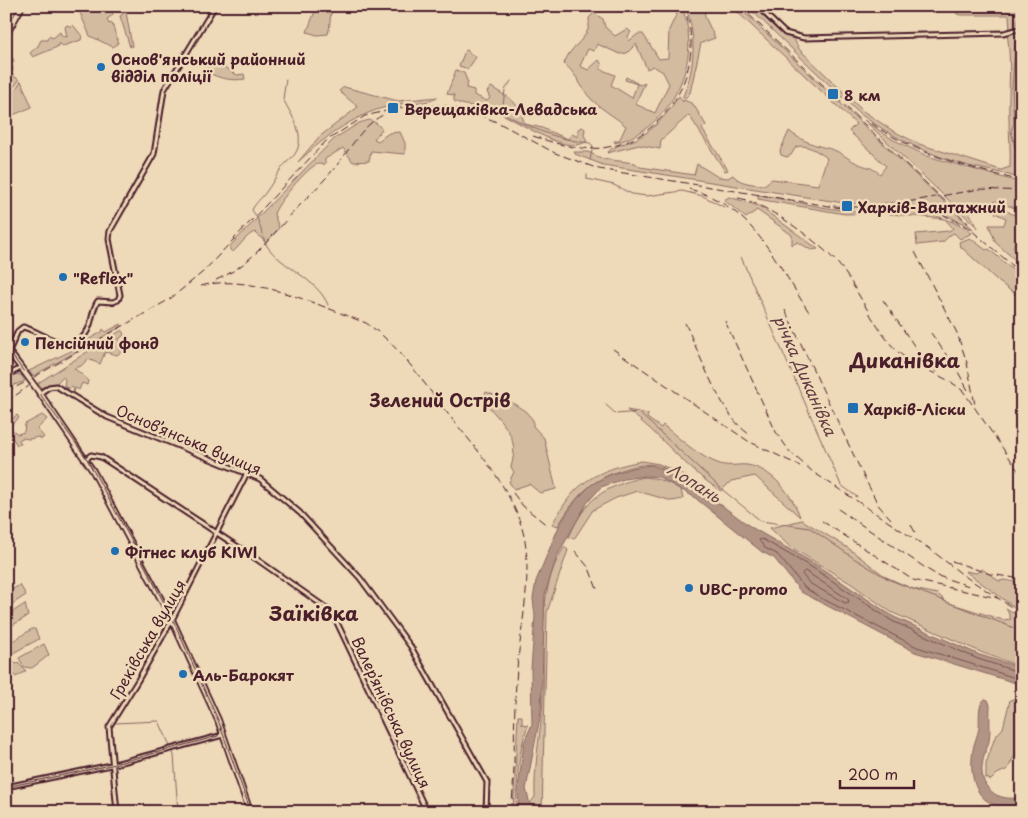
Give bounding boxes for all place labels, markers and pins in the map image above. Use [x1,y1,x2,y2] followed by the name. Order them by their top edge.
[111,47,306,87] place label: Основ'янський районний відділ поліції
[95,61,107,73] marker: Основ'янський районний відділ поліції
[844,83,881,106] place label: 8 км
[826,87,840,101] marker: 8 км
[404,97,597,120] place label: Верещаківка-Левадська
[386,101,400,115] marker: Верещаківка-Левадська
[858,195,1006,218] place label: Харків-Вантажний
[840,199,854,213] marker: Харків-Вантажний
[73,266,134,289] place label: "Reflex"
[57,271,69,283] marker: "Reflex"
[35,331,159,354] place label: Пенсійний фонд
[19,336,31,348] marker: Пенсійний фонд
[864,397,966,420] place label: Харків-Ліски
[846,401,860,415] marker: Харків-Ліски
[125,540,257,563] place label: Фітнес клуб KIWI
[109,545,121,557] marker: Фітнес клуб KIWI
[699,577,787,600] place label: UBC-promo
[683,582,695,594] marker: UBC-promo
[193,663,295,686] place label: Аль-Барокят
[177,668,189,680] marker: Аль-Барокят

